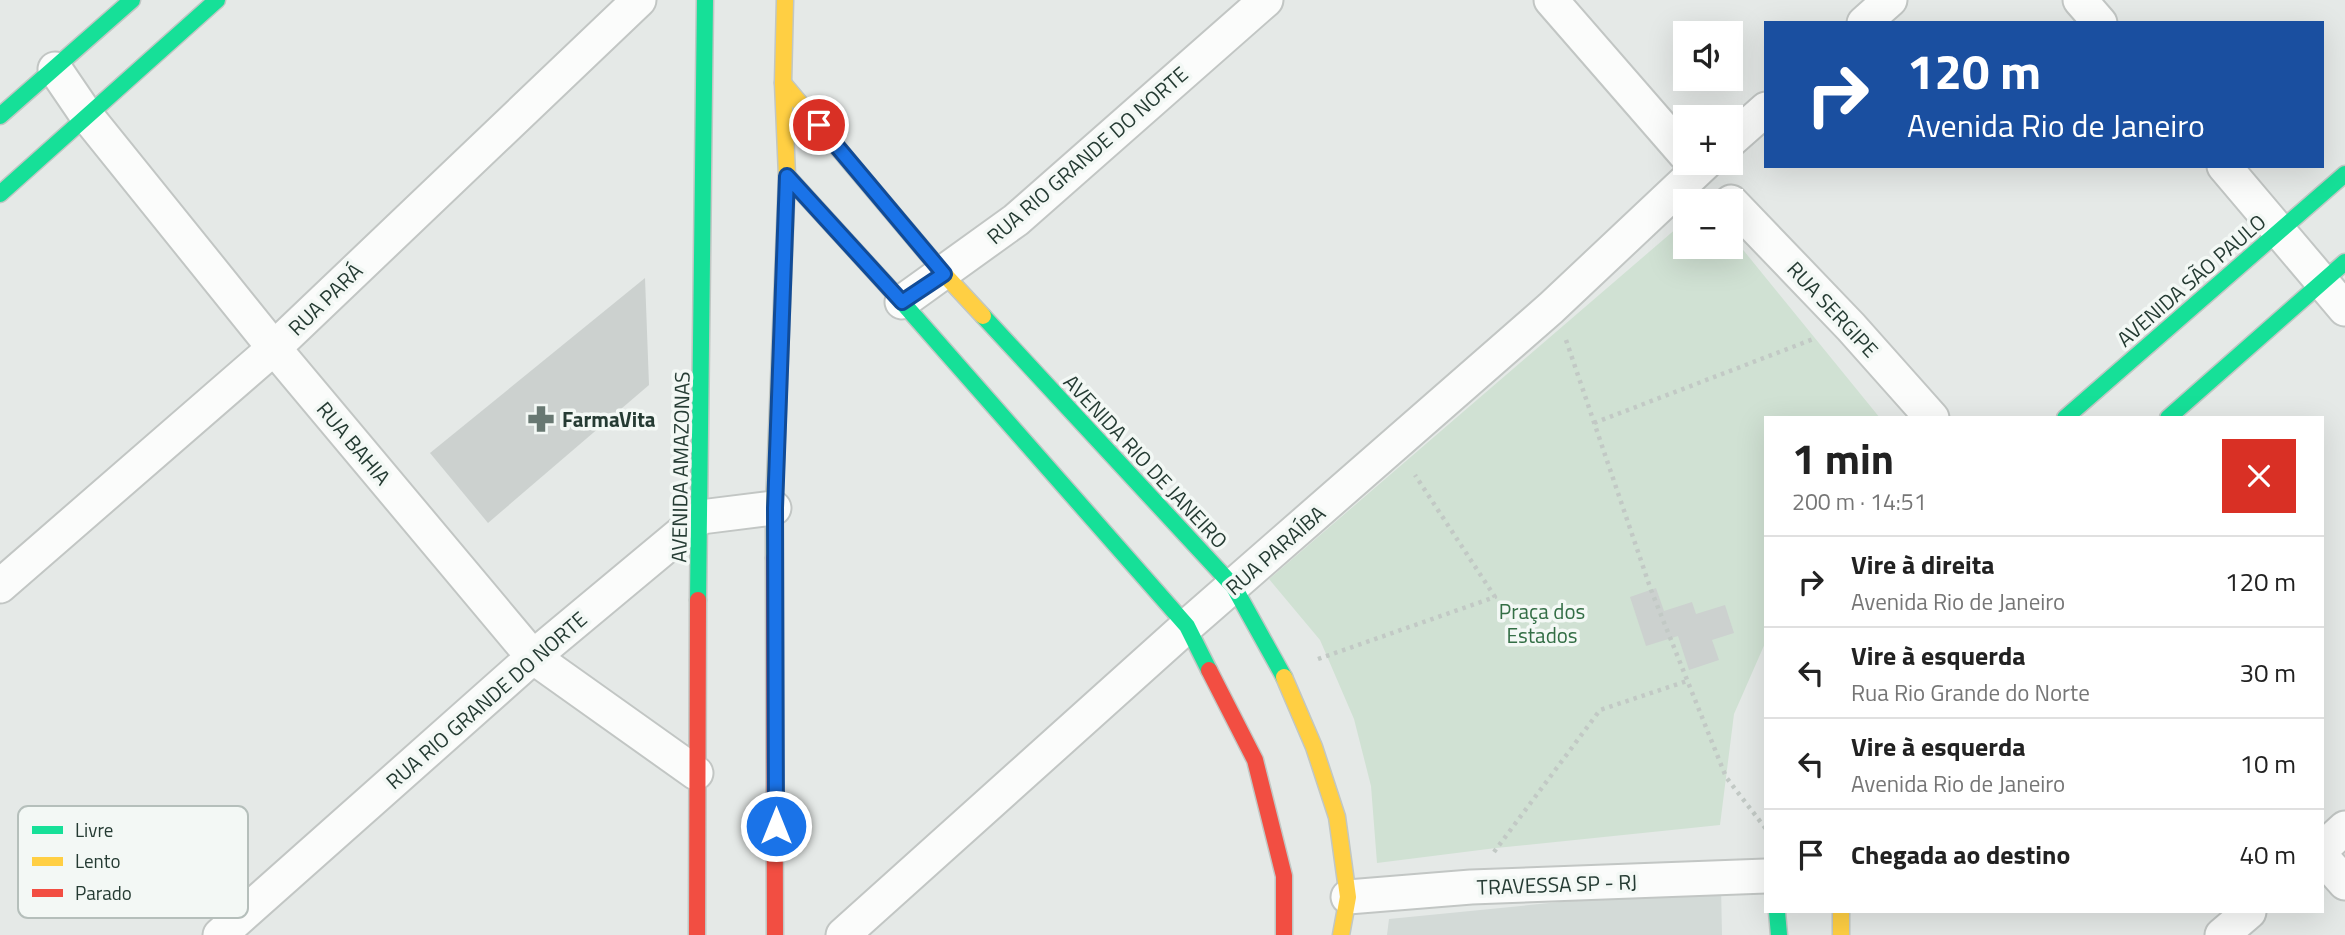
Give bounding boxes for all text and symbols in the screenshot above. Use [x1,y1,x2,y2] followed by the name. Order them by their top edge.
[1673,21,1743,259] map controls
[1673,21,1743,91] button: sound
[1907,33,2041,108] text: 120 m
[1792,49,1883,140] icon: right
[979,58,1195,252] street label: RUA RIO GRANDE DO NORTE
[789,95,849,155] pin
[1907,101,2205,149] text: Avenida Rio de Janeiro
[1673,105,1743,175] button: +
[800,106,838,144] icon: arrive
[1673,189,1743,259] button: −
[2109,206,2273,354] street label: AVENIDA SÃO PAULO
[1780,254,1886,364] street label: RUA SERGIPE
[280,255,370,343] street label: RUA PARÁ
[1056,367,1236,555] street label: AVENIDA RIO DE JANEIRO
[662,371,698,563] street label: AVENIDA AMAZONAS
[309,394,399,492] street label: RUA BAHIA
[562,403,656,435] place label: FarmaVita
[526,404,556,434] pharmacy icon: FarmaVita
[1792,426,1894,490] text: 1 min
[2222,439,2296,513] button: close
[1792,484,1927,519] text: 200 m · 14:51
[1218,497,1332,603] street label: RUA PARAÍBA
[1851,545,1994,584] text: Vire à direita
[2225,562,2296,601] text: 120 m
[1792,563,1830,601] icon: right
[1851,584,2065,619] text: Avenida Rio de Janeiro
[1499,595,1585,651] park label: Praça dos Estados
[378,603,594,797] street label: RUA RIO GRANDE DO NORTE
[1851,636,2026,675] text: Vire à esquerda
[2239,653,2296,692] text: 30 m
[1792,654,1830,692] icon: left
[1851,675,2090,710] text: Rua Rio Grande do Norte
[1851,727,2026,766] text: Vire à esquerda
[2239,744,2296,783] text: 10 m
[1792,745,1830,783] icon: left
[1851,766,2065,801] text: Avenida Rio de Janeiro
[739,789,813,863] position arrow
[18,806,248,918] legend
[75,815,113,844] text: Livre
[1851,835,2070,874] text: Chegada ao destino
[2239,835,2296,874] text: 40 m
[1792,836,1830,874] icon: arrive
[75,846,120,875] text: Lento
[1476,865,1638,903] street label: TRAVESSA SP - RJ
[75,878,132,907] text: Parado

